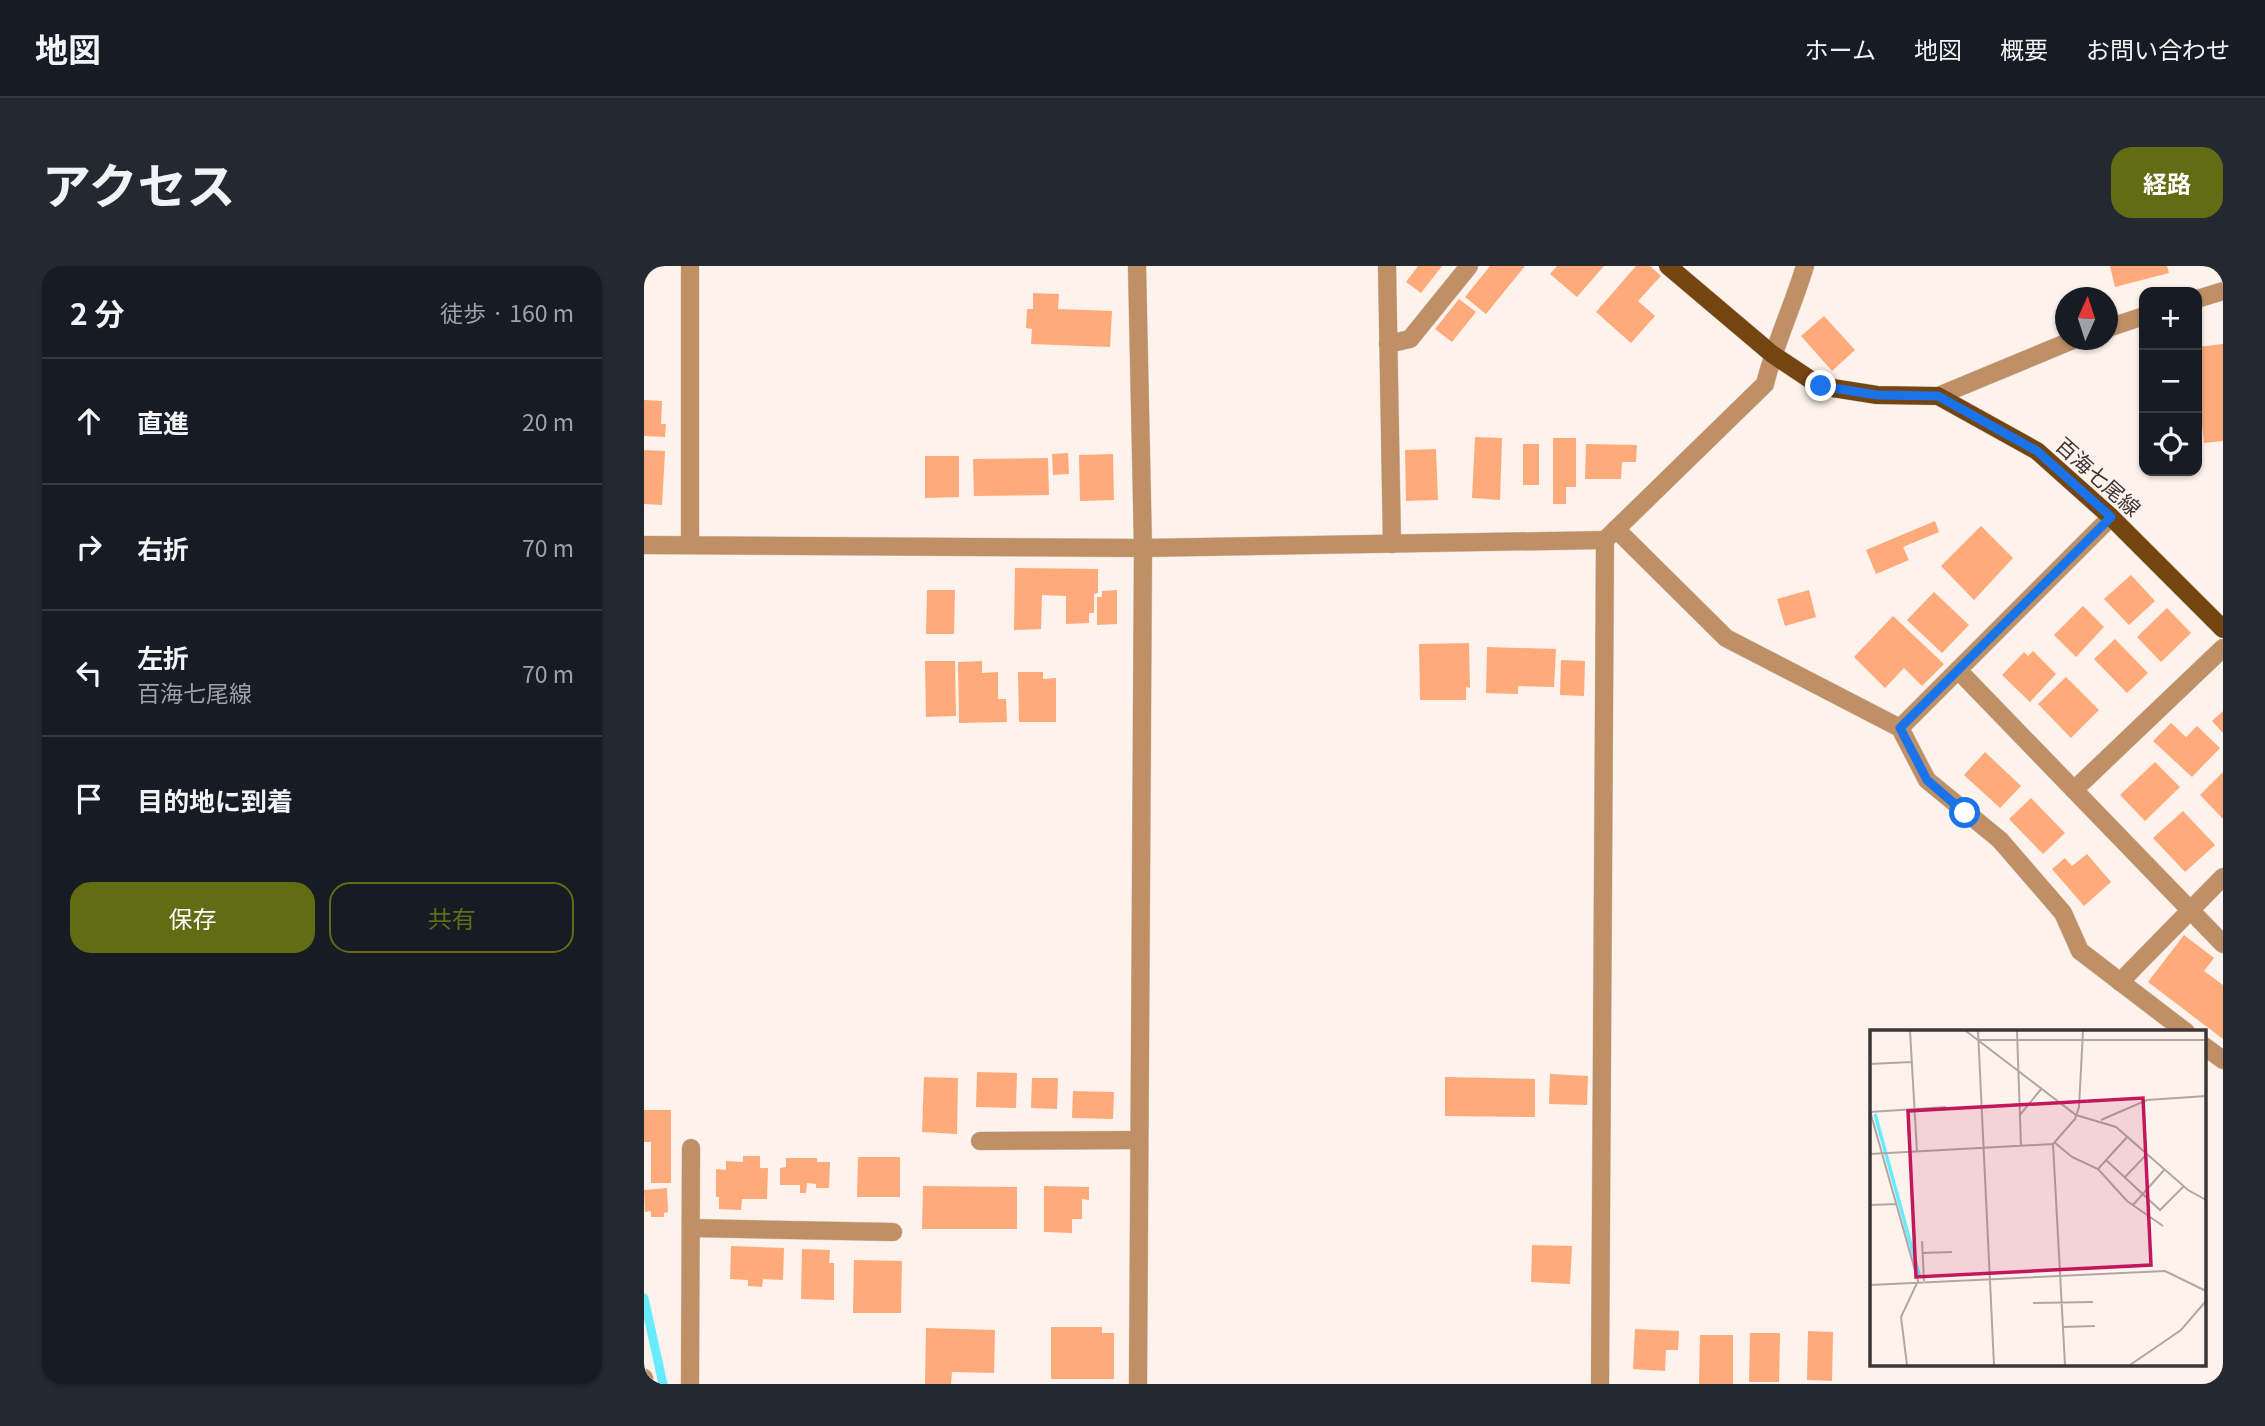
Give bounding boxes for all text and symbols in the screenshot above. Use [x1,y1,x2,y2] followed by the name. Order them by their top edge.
[35,24,101,72] text: 地図
[1805,31,1876,66] text: ホーム
[1914,31,1962,66] text: 地図
[2000,31,2048,66] text: 概要
[2086,31,2230,66] text: お問い合わせ
[42,147,236,218] text: アクセス
[2111,147,2223,218] button: 経路
[2055,287,2118,350] north arrow
[2139,287,2202,476] map controls
[2139,287,2202,350] button: +
[70,290,125,334] text: 2 分
[440,295,574,329] text: 徒歩 · 160 m
[2139,350,2202,413] button: −
[1805,370,1836,401] route end
[70,402,108,440] icon: ahead
[137,403,189,440] text: 直進
[522,404,574,438] text: 20 m
[2139,413,2202,476] button: locate
[2050,430,2148,522] street label: 百海七尾線
[70,528,108,566] icon: right
[137,529,189,566] text: 右折
[522,530,574,564] text: 70 m
[137,638,189,675] text: 左折
[70,654,108,692] icon: left
[522,656,574,690] text: 70 m
[137,675,252,709] text: 百海七尾線
[70,780,108,818] icon: arrive
[137,781,293,818] text: 目的地に到着
[1949,797,1980,828] route start
[70,882,315,953] button: 保存
[329,882,574,953] button: 共有
[1870,1030,2206,1366] inset map

